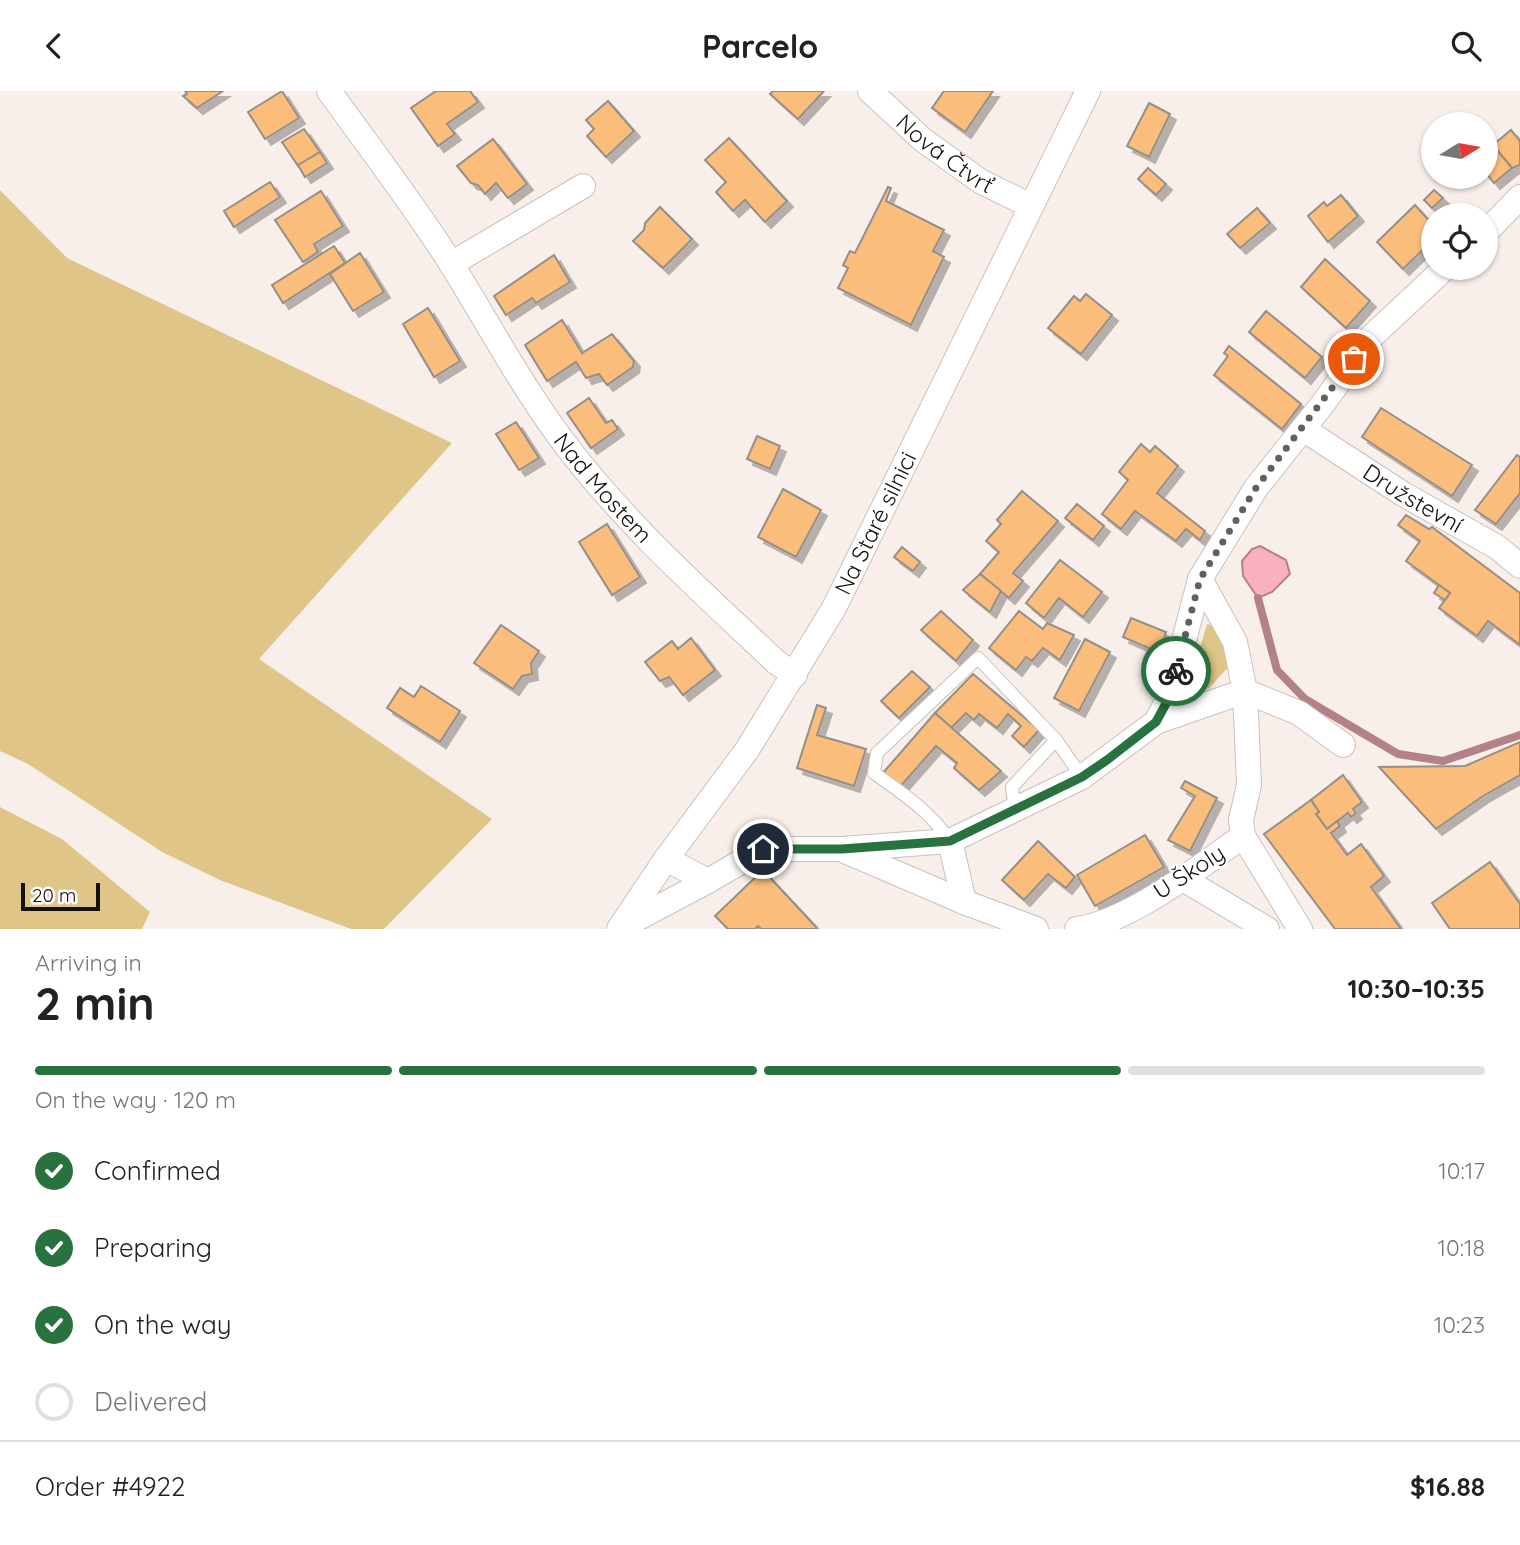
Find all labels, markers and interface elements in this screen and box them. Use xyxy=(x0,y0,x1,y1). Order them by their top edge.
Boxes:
text: Parcelo xyxy=(702,26,818,66)
icon: back xyxy=(35,27,73,65)
icon: search xyxy=(1447,27,1485,65)
street label: Nová Čtvrť xyxy=(890,108,999,200)
north arrow xyxy=(1421,112,1498,189)
map controls xyxy=(1421,112,1498,280)
button: locate xyxy=(1421,203,1498,280)
pin xyxy=(1324,329,1384,389)
icon: bag xyxy=(1335,340,1373,378)
street label: Nad Mostem xyxy=(548,427,659,549)
street label: Na Staré silnici xyxy=(828,447,922,599)
street label: Družstevní xyxy=(1358,457,1468,539)
courier xyxy=(1141,636,1211,706)
icon: bike xyxy=(1157,652,1195,690)
pin xyxy=(733,819,793,879)
icon: home xyxy=(744,830,782,868)
street label: U Školy xyxy=(1148,838,1230,905)
scale bar xyxy=(21,880,100,912)
text: 20 m xyxy=(32,883,76,907)
text: Arriving in xyxy=(35,948,142,977)
text: 10:30–10:35 xyxy=(1347,972,1485,1005)
text: 2 min xyxy=(35,974,155,1032)
text: On the way · 120 m xyxy=(35,1085,236,1114)
icon: check xyxy=(35,1152,73,1190)
text: Confirmed xyxy=(94,1154,221,1187)
text: 10:17 xyxy=(1438,1156,1485,1185)
icon: check xyxy=(35,1229,73,1267)
text: Preparing xyxy=(94,1231,212,1264)
text: 10:18 xyxy=(1438,1233,1485,1262)
icon: check xyxy=(35,1306,73,1344)
text: On the way xyxy=(94,1308,232,1341)
text: 10:23 xyxy=(1434,1310,1485,1339)
text: Delivered xyxy=(94,1385,207,1418)
text: Order #4922 xyxy=(35,1470,185,1503)
text: $16.88 xyxy=(1410,1470,1485,1503)

